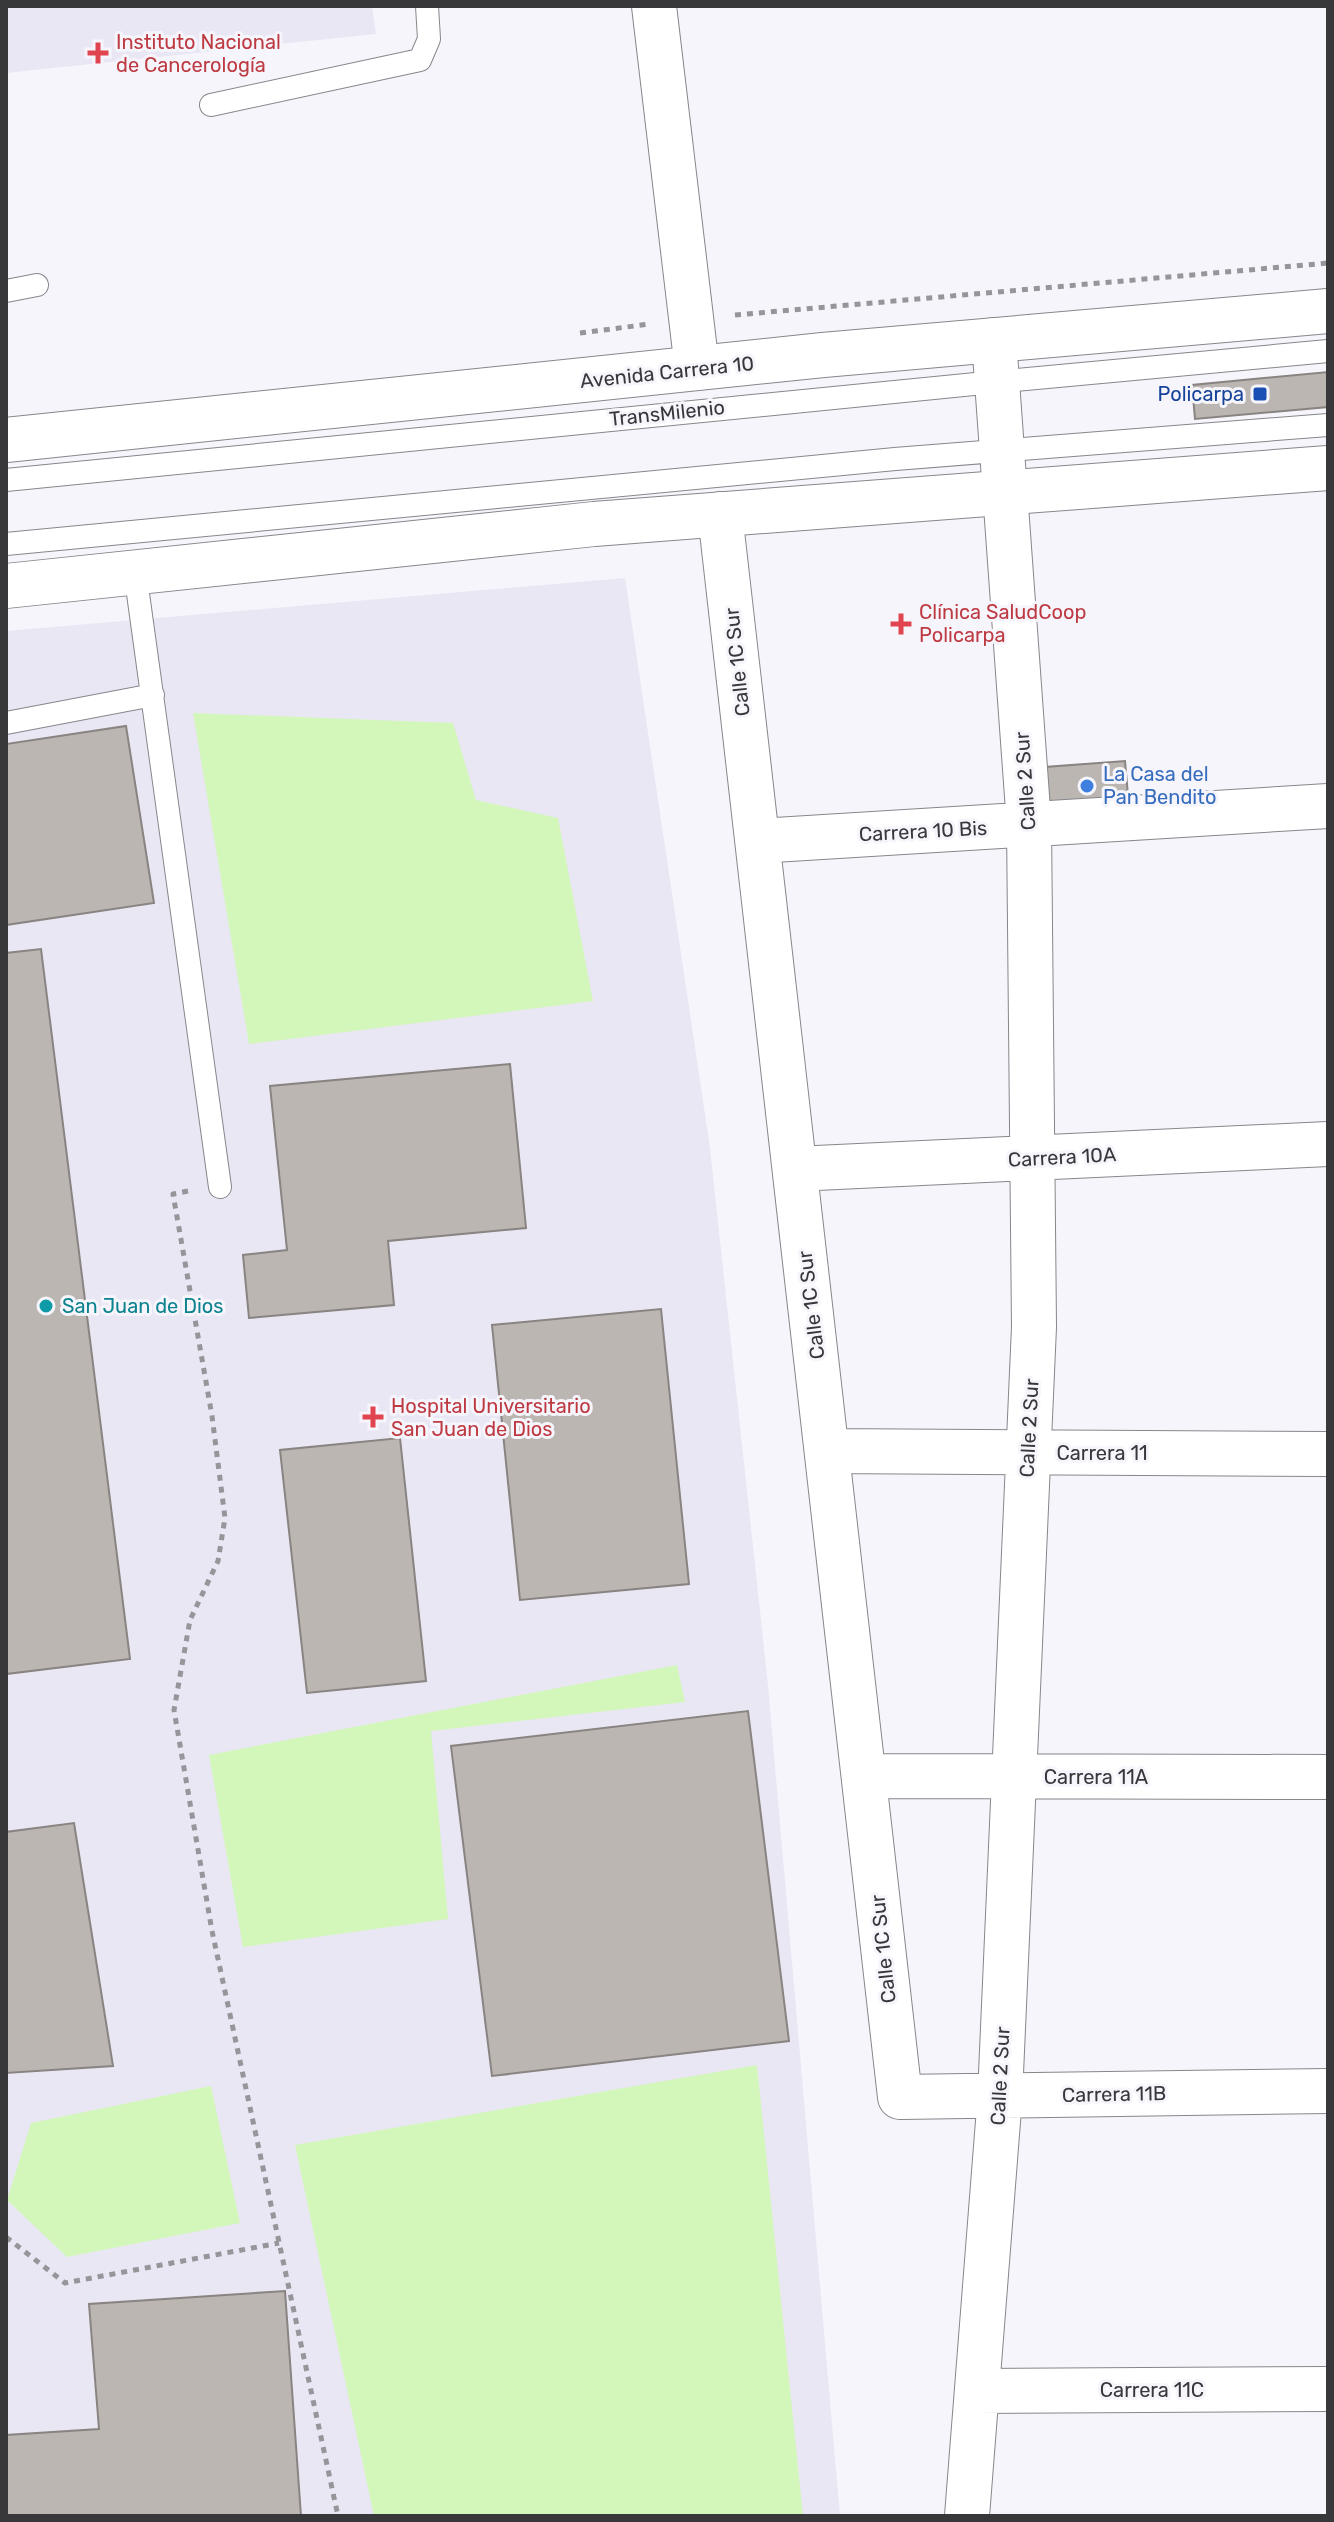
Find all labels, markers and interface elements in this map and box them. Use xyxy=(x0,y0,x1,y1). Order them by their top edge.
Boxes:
place label: Instituto Nacional de Cancerología xyxy=(116,30,281,77)
marker: Instituto Nacional de Cancerología xyxy=(87,42,109,64)
street label: Avenida Carrera 10 xyxy=(579,351,755,393)
place label: Policarpa xyxy=(1157,382,1244,406)
marker: Policarpa xyxy=(1251,385,1269,403)
street label: TransMilenio xyxy=(608,395,726,431)
place label: Clínica SaludCoop Policarpa xyxy=(919,600,1086,647)
street label: Calle 1C Sur xyxy=(719,606,755,717)
marker: Clínica SaludCoop Policarpa xyxy=(890,613,912,635)
street label: Calle 2 Sur xyxy=(1010,730,1040,831)
place label: La Casa del Pan Bendito xyxy=(1103,762,1216,809)
marker: La Casa del Pan Bendito xyxy=(1078,777,1096,795)
street label: Carrera 10 Bis xyxy=(858,816,988,846)
street label: Carrera 10A xyxy=(1007,1142,1117,1172)
street label: Calle 1C Sur xyxy=(792,1249,830,1361)
place label: San Juan de Dios xyxy=(62,1294,224,1318)
marker: San Juan de Dios xyxy=(37,1297,55,1315)
street label: Calle 2 Sur xyxy=(1014,1378,1044,1478)
place label: Hospital Universitario San Juan de Dios xyxy=(391,1394,591,1441)
marker: Hospital Universitario San Juan de Dios xyxy=(362,1406,384,1428)
street label: Carrera 11 xyxy=(1056,1441,1148,1465)
street label: Carrera 11A xyxy=(1044,1765,1148,1789)
street label: Calle 1C Sur xyxy=(865,1893,901,2004)
street label: Calle 2 Sur xyxy=(985,2026,1015,2126)
street label: Carrera 11B xyxy=(1062,2081,1166,2107)
street label: Carrera 11C xyxy=(1100,2378,1204,2402)

